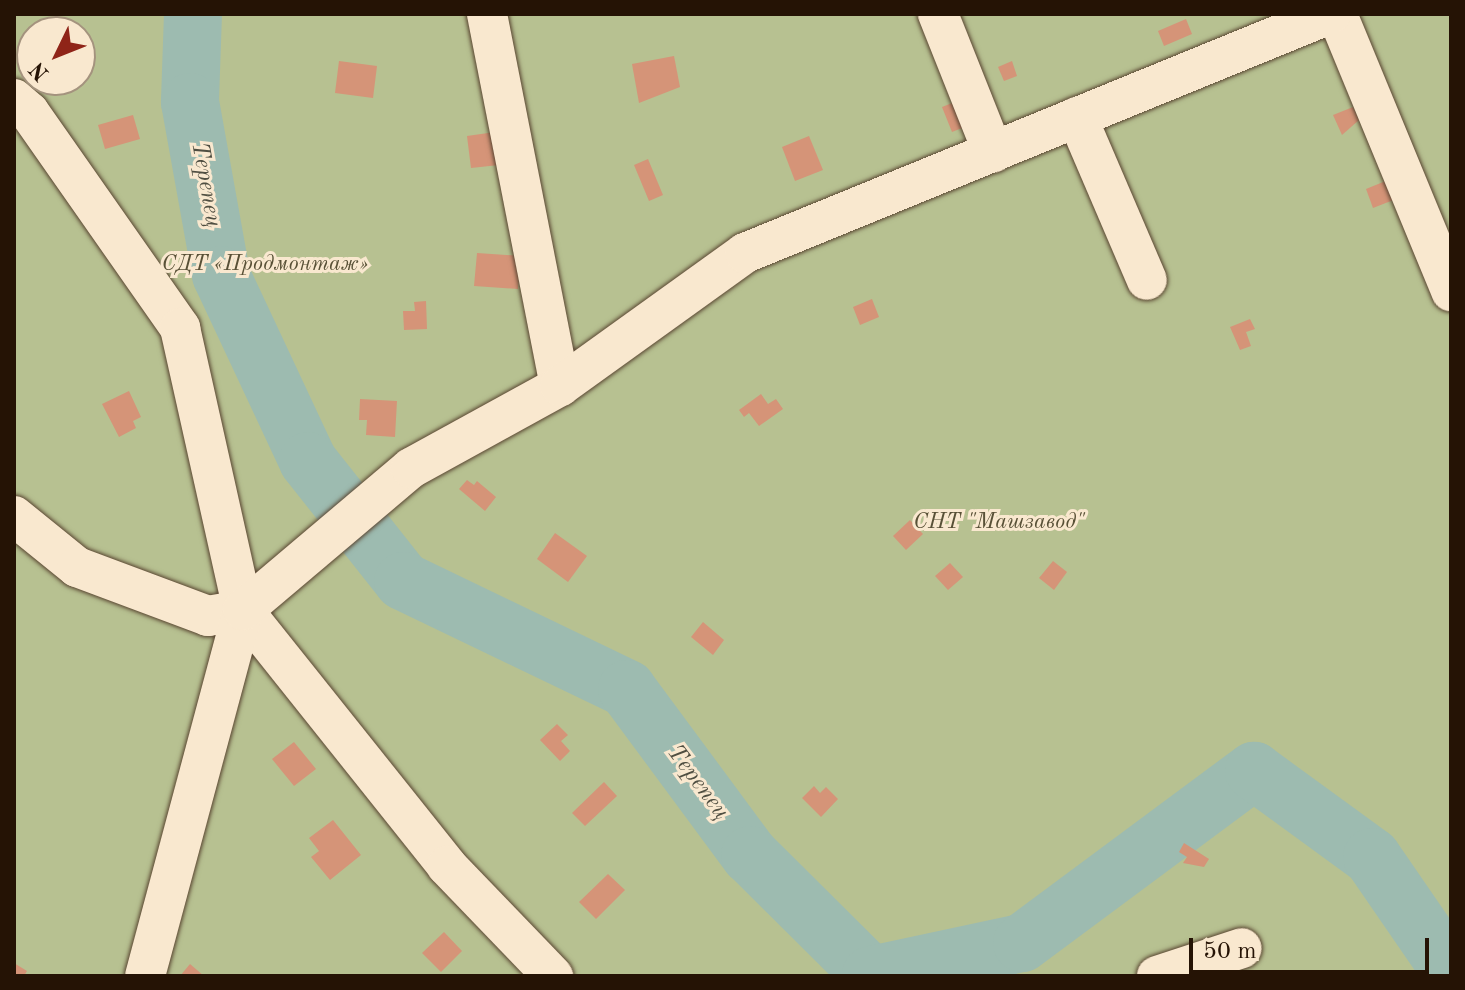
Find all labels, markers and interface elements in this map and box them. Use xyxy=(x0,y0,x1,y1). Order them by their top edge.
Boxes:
north arrow xyxy=(16,16,96,96)
text: N xyxy=(26,57,54,85)
water label: Терепец xyxy=(183,140,227,230)
park label: СДТ «Продмонтаж» xyxy=(162,252,368,278)
park label: СНТ "Машзавод" xyxy=(913,510,1085,536)
water label: Терепец xyxy=(659,740,735,826)
scale bar xyxy=(1193,922,1433,972)
text: 50 m xyxy=(1203,940,1257,964)

